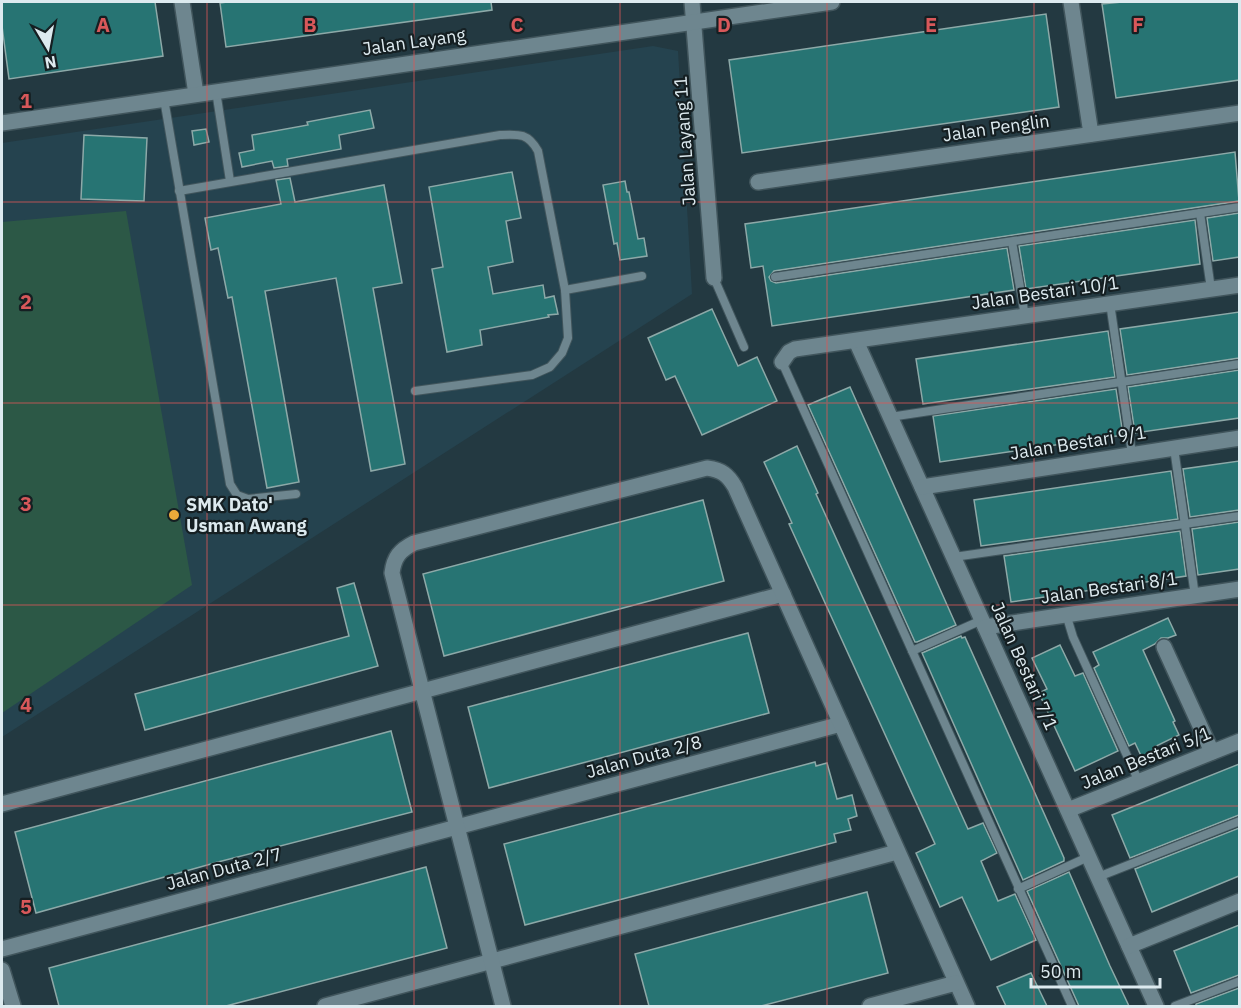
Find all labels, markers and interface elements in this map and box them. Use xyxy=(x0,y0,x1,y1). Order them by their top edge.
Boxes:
text: A xyxy=(96,11,110,38)
text: B xyxy=(303,11,317,38)
text: C xyxy=(510,11,524,38)
text: D xyxy=(717,11,731,38)
text: E xyxy=(925,11,937,38)
text: F xyxy=(1132,11,1144,38)
north arrow xyxy=(18,18,78,78)
street label: Jalan Layang xyxy=(361,23,468,60)
text: N xyxy=(43,52,58,74)
street label: Jalan Layang 11 xyxy=(668,75,701,207)
text: 1 xyxy=(20,87,32,114)
street label: Jalan Penglin xyxy=(941,109,1051,146)
street label: Jalan Bestari 10/1 xyxy=(970,271,1120,314)
text: 2 xyxy=(20,288,32,315)
street label: Jalan Bestari 9/1 xyxy=(1008,420,1148,465)
text: 3 xyxy=(20,490,32,517)
place label: SMK Dato' Usman Awang xyxy=(186,493,307,537)
marker: SMK Dato' Usman Awang xyxy=(167,508,181,522)
street label: Jalan Bestari 8/1 xyxy=(1039,567,1179,608)
street label: Jalan Bestari 7/1 xyxy=(986,598,1063,733)
text: 4 xyxy=(20,691,32,718)
street label: Jalan Bestari 5/1 xyxy=(1078,721,1214,794)
street label: Jalan Duta 2/8 xyxy=(584,730,704,783)
street label: Jalan Duta 2/7 xyxy=(164,842,284,895)
text: 5 xyxy=(20,893,32,920)
scale bar xyxy=(1031,951,1160,989)
text: 50 m xyxy=(1040,960,1082,983)

